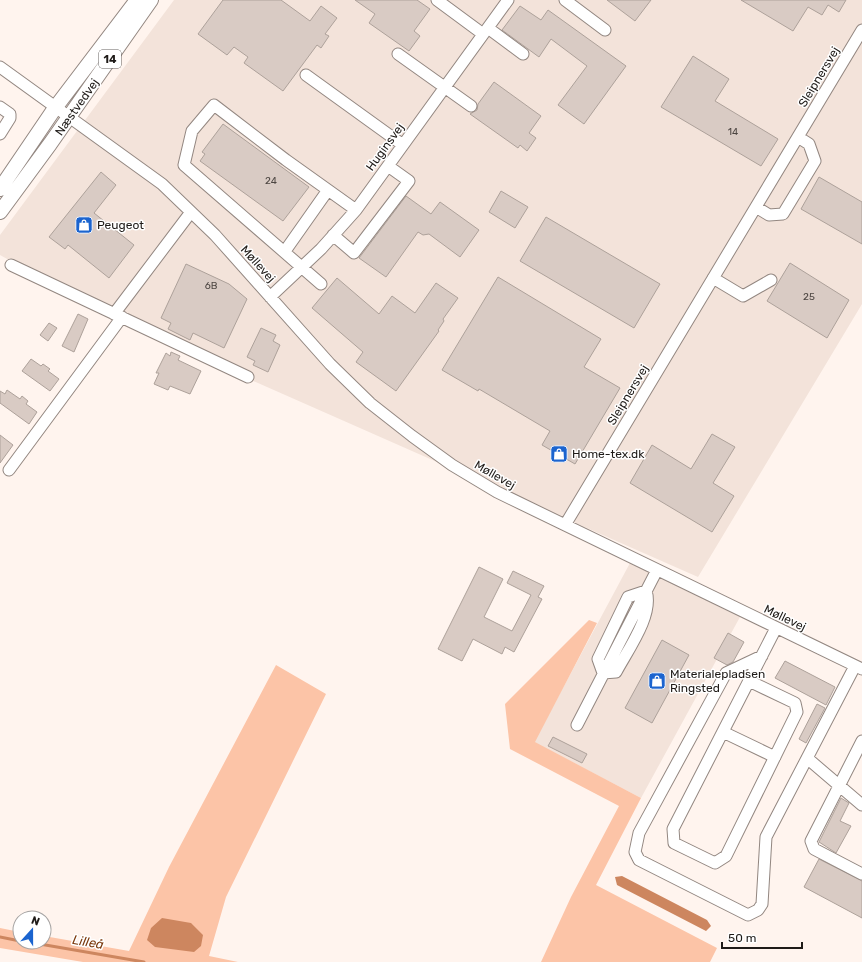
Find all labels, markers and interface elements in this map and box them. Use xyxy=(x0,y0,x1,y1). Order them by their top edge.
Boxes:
street label: Sleipnersvej xyxy=(796,44,842,110)
road number: 14 xyxy=(99,50,121,68)
street label: Næstvedvej xyxy=(52,76,102,138)
street label: Huginsvej xyxy=(363,121,407,173)
house number: 14 xyxy=(728,126,738,138)
house number: 24 xyxy=(265,175,277,187)
shop icon: Peugeot xyxy=(74,215,94,235)
place label: Peugeot xyxy=(97,218,144,232)
street label: Møllevej xyxy=(238,243,278,285)
house number: 6B xyxy=(205,280,218,292)
house number: 25 xyxy=(803,291,815,303)
street label: Sleipnersvej xyxy=(605,362,651,428)
shop icon: Home-tex.dk xyxy=(549,444,569,464)
place label: Home-tex.dk xyxy=(572,447,645,461)
street label: Møllevej xyxy=(472,458,518,492)
street label: Møllevej xyxy=(762,602,808,634)
place label: Materialepladsen Ringsted xyxy=(670,667,765,695)
shop icon: Materialepladsen Ringsted xyxy=(647,671,667,691)
north arrow xyxy=(12,910,52,950)
text: N xyxy=(29,914,42,929)
scale bar xyxy=(722,924,802,950)
text: 50 m xyxy=(728,931,756,945)
water label: Lilleå xyxy=(71,932,105,952)

